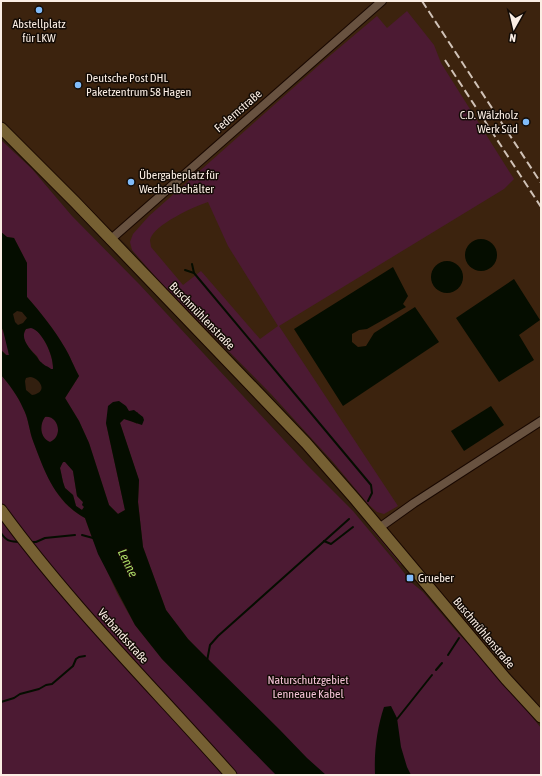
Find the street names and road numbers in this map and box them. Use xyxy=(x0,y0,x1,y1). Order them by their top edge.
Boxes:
street label: Federnstraße xyxy=(211,87,265,135)
street label: Buschmühlenstraße xyxy=(166,279,238,353)
street label: Buschmühlenstraße xyxy=(450,595,518,671)
street label: Verbandsstraße xyxy=(95,606,151,666)

